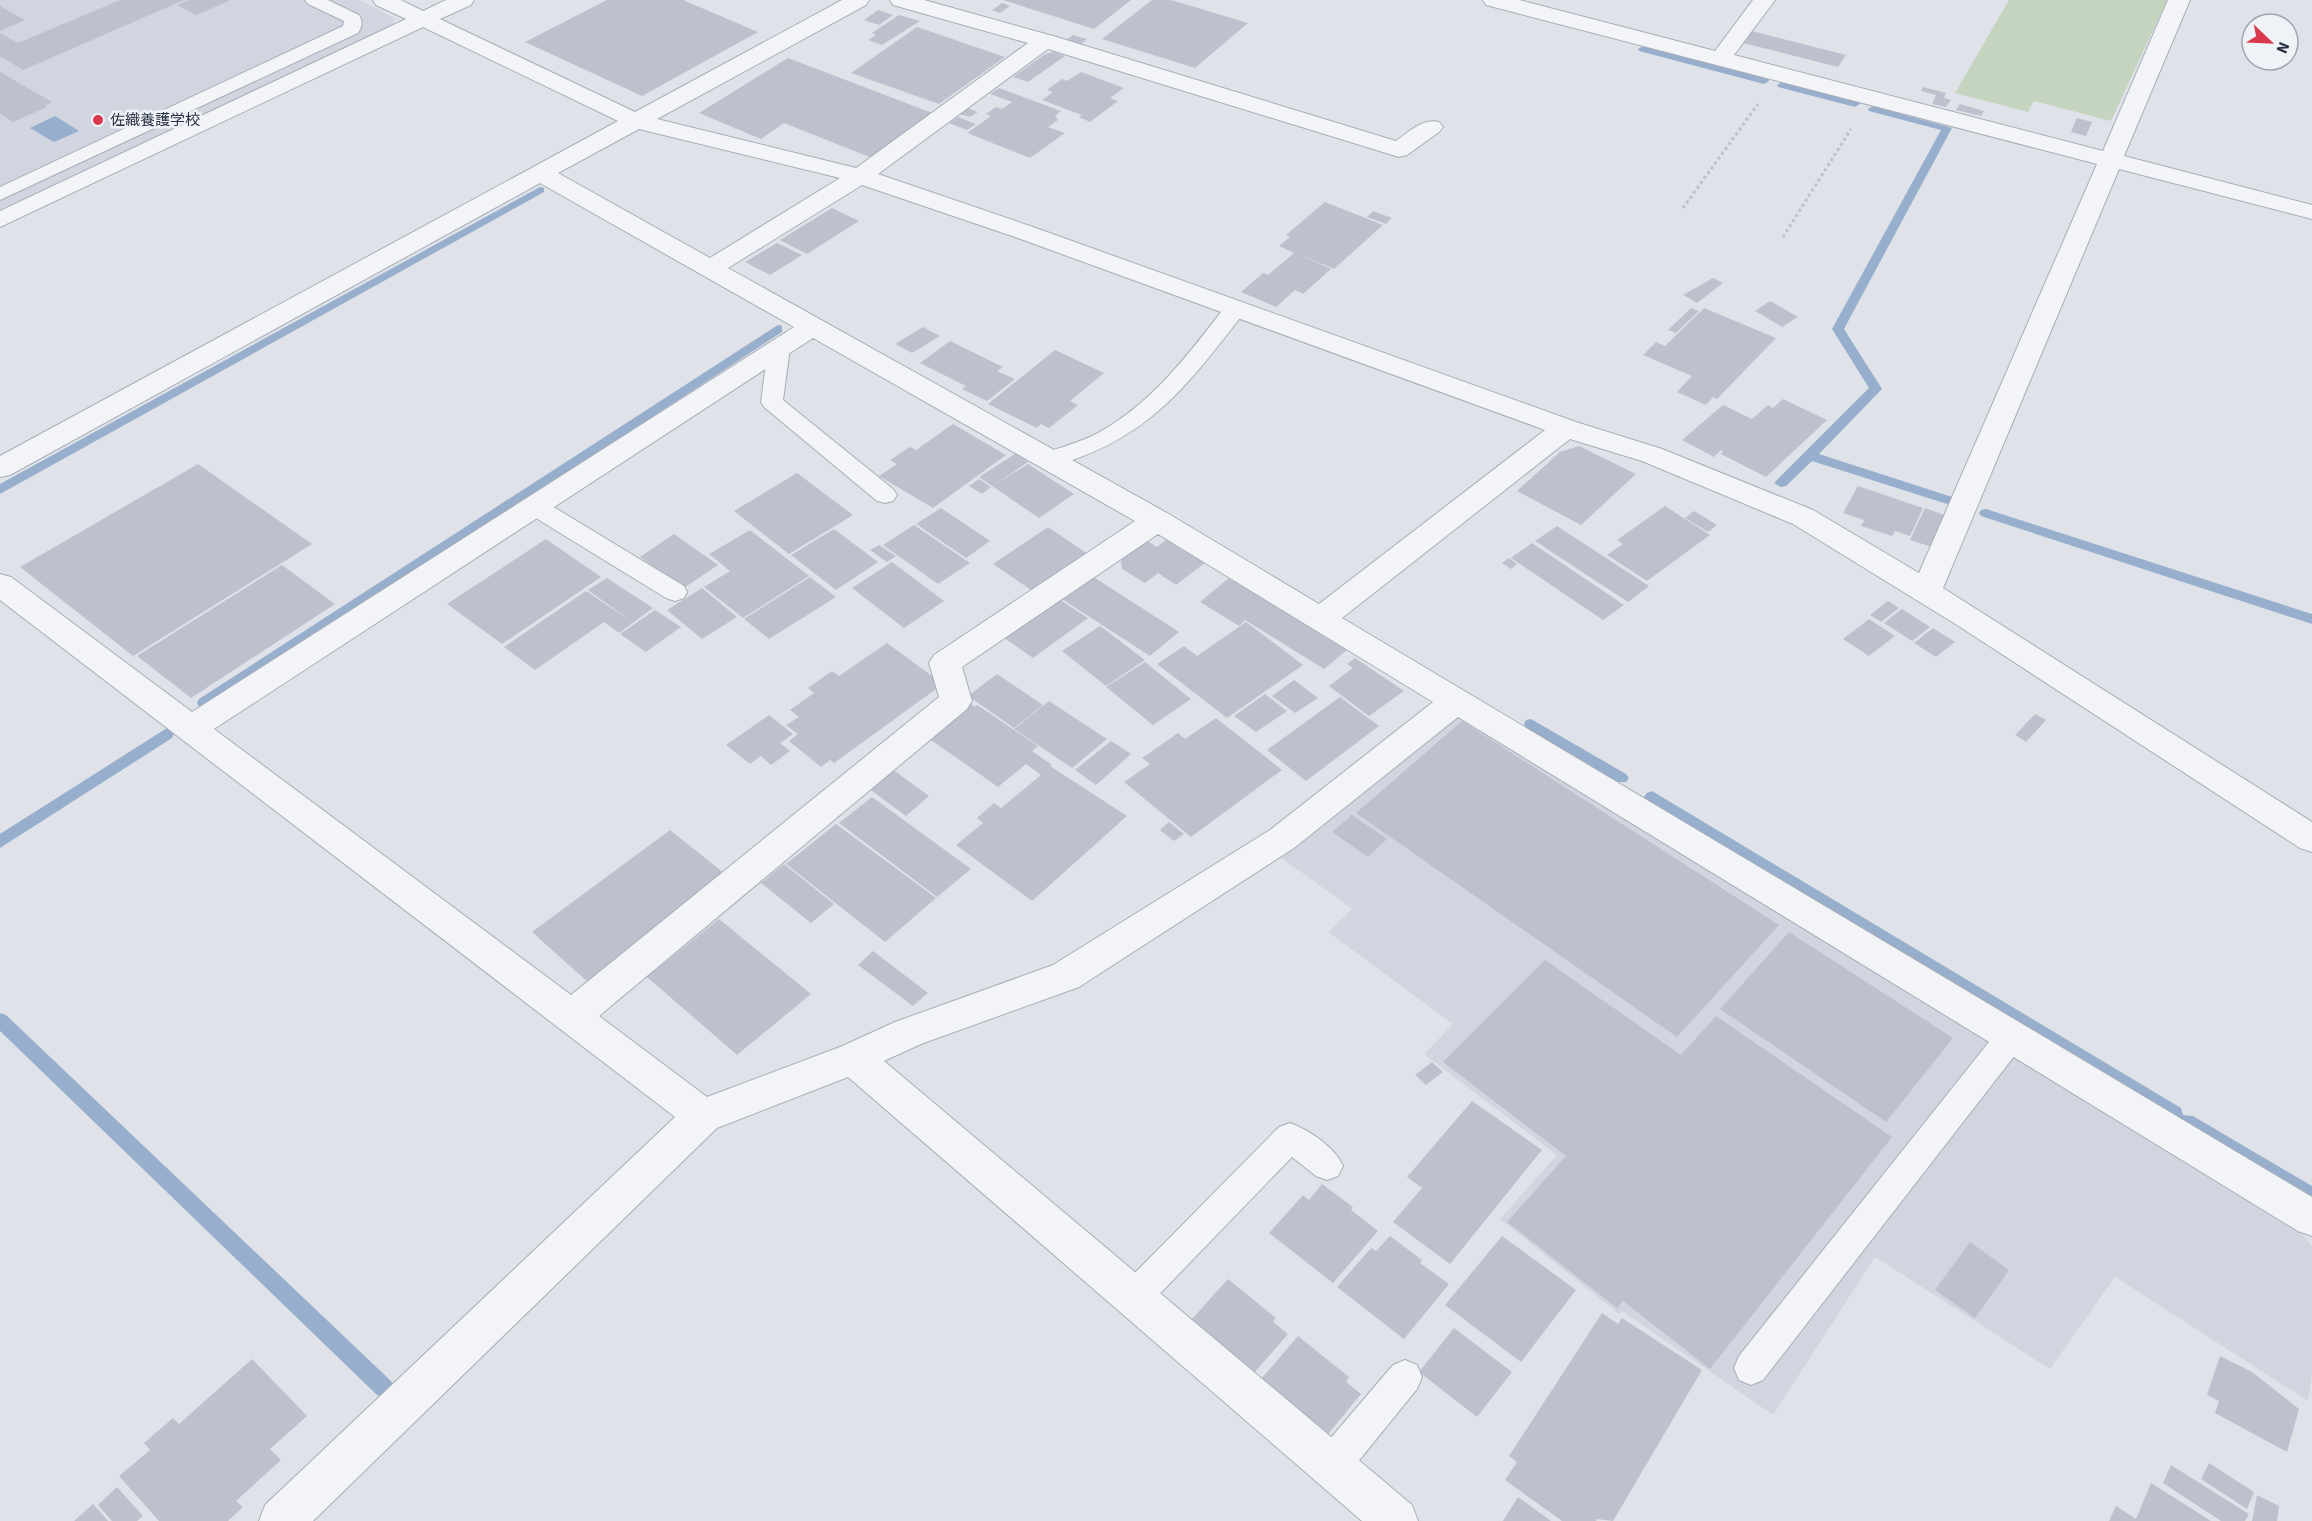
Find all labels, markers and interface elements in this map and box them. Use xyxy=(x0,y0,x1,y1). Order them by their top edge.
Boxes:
north arrow xyxy=(2240,12,2300,72)
text: N xyxy=(2271,38,2295,57)
place label: 佐織養護学校 xyxy=(110,110,200,131)
marker: 佐織養護学校 xyxy=(91,113,105,127)

